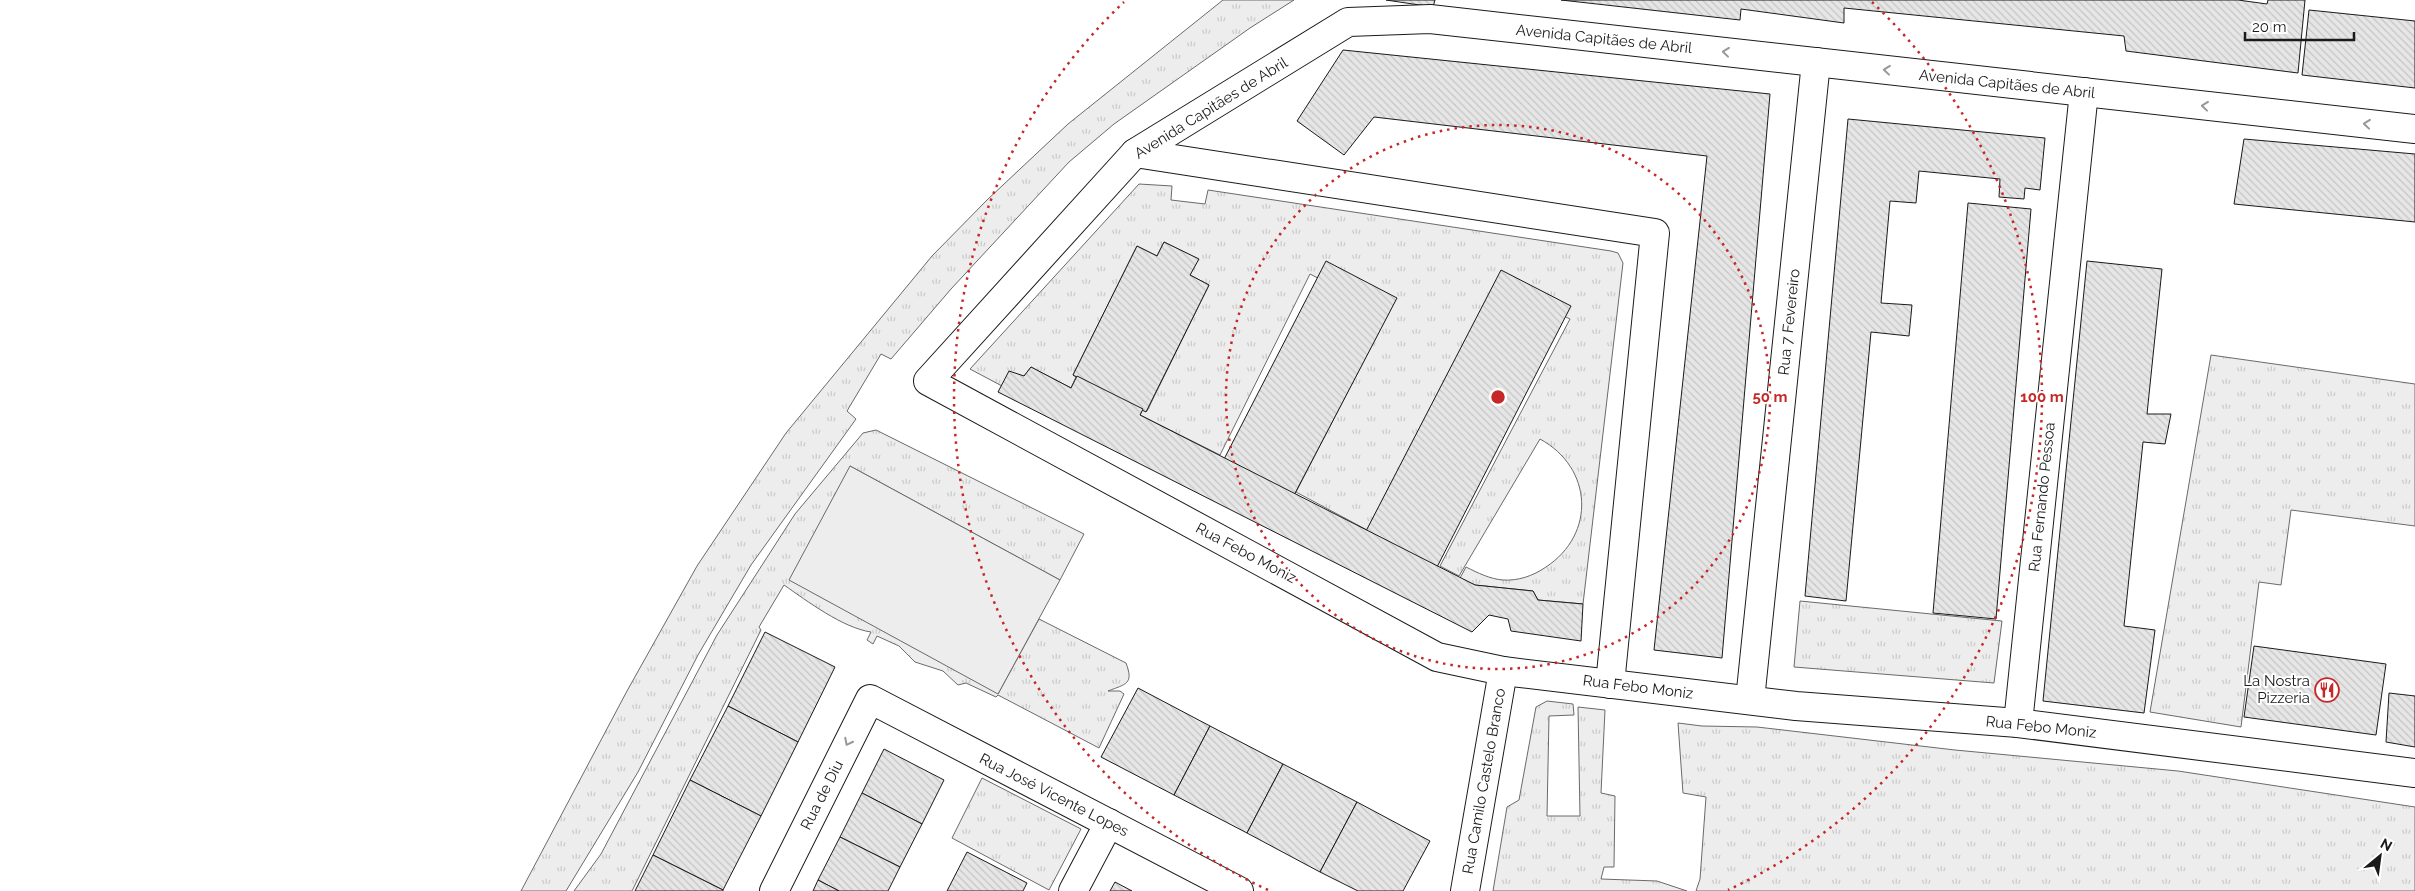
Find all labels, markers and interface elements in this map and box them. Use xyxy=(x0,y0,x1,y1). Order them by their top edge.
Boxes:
scale bar xyxy=(2245,10,2354,42)
text: 20 m xyxy=(2252,18,2287,36)
street label: Avenida Capitães de Abril xyxy=(1515,21,1694,57)
one-way arrow xyxy=(1721,47,1729,58)
street label: Avenida Capitães de Abril xyxy=(1131,53,1292,163)
one-way arrow xyxy=(1883,65,1891,76)
street label: Avenida Capitães de Abril xyxy=(1918,66,2097,102)
one-way arrow xyxy=(2201,101,2209,112)
one-way arrow xyxy=(2362,119,2370,130)
street label: Rua 7 Fevereiro xyxy=(1774,268,1804,376)
centre of rings xyxy=(1489,388,1507,406)
text: 50 m xyxy=(1752,388,1788,406)
text: 100 m xyxy=(2020,388,2064,406)
street label: Rua Fernando Pessoa xyxy=(2025,421,2059,573)
street label: Rua Febo Moniz xyxy=(1193,519,1299,587)
street label: Rua Febo Moniz xyxy=(1582,671,1694,703)
place label: La Nostra Pizzeria xyxy=(2243,672,2310,707)
restaurant icon: La Nostra Pizzeria xyxy=(2314,677,2340,703)
street label: Rua Camilo Castelo Branco xyxy=(1459,687,1509,875)
street label: Rua Febo Moniz xyxy=(1985,712,2097,742)
one-way arrow xyxy=(844,737,854,746)
street label: Rua José Vicente Lopes xyxy=(976,750,1132,840)
street label: Rua de Diu xyxy=(797,757,847,833)
north arrow xyxy=(2355,831,2405,881)
text: N xyxy=(2378,835,2395,854)

